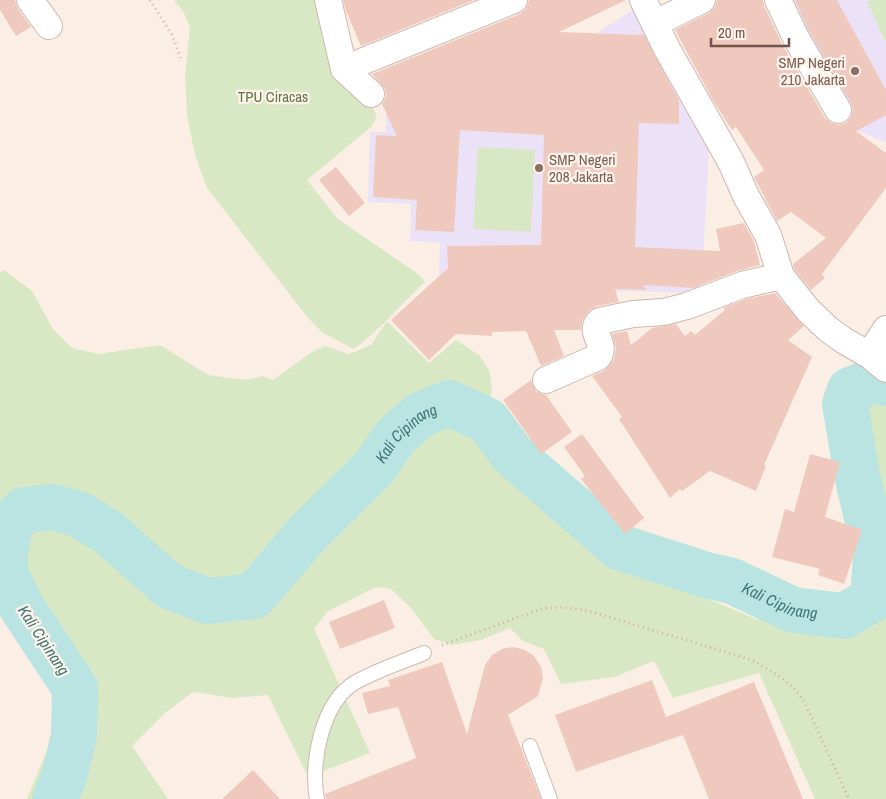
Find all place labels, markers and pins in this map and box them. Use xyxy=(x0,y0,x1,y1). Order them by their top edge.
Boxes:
place label: SMP Negeri 210 Jakarta xyxy=(778,52,845,90)
marker: SMP Negeri 210 Jakarta xyxy=(849,65,861,77)
place label: SMP Negeri 208 Jakarta xyxy=(549,149,616,187)
marker: SMP Negeri 208 Jakarta xyxy=(533,162,545,174)

